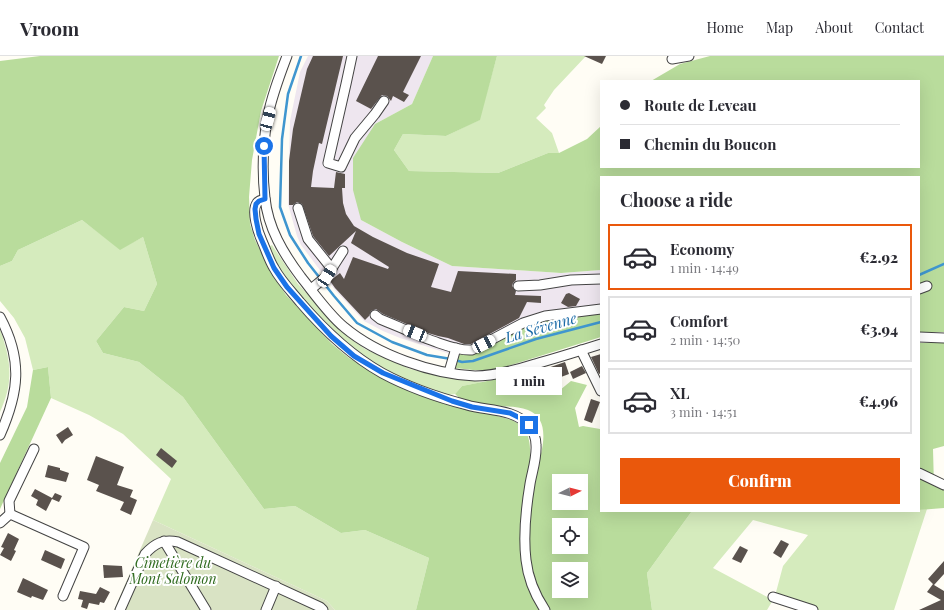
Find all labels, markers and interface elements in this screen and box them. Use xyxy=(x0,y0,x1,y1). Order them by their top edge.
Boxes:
text: Vroom xyxy=(20,15,79,41)
text: Home xyxy=(706,18,744,37)
text: Map xyxy=(766,18,793,37)
text: About xyxy=(815,18,853,37)
text: Contact xyxy=(875,18,924,37)
text: Route de Leveau xyxy=(644,95,757,115)
car xyxy=(259,106,277,132)
text: Chemin du Boucon xyxy=(644,134,777,154)
route start xyxy=(255,137,273,155)
text: Choose a ride xyxy=(620,188,733,212)
icon: car xyxy=(622,239,658,275)
text: Economy xyxy=(670,239,734,259)
text: €2.92 xyxy=(860,247,898,267)
text: 1 min · 14:49 xyxy=(670,259,739,276)
car xyxy=(315,263,339,289)
water label: La Sévenne xyxy=(502,307,579,347)
icon: car xyxy=(622,311,658,347)
text: Comfort xyxy=(670,311,728,331)
text: €3.94 xyxy=(860,319,898,339)
car xyxy=(402,323,428,343)
text: 2 min · 14:50 xyxy=(670,331,740,348)
car xyxy=(471,333,497,355)
callout: 1 min xyxy=(496,367,562,395)
text: 1 min xyxy=(513,372,545,389)
icon: car xyxy=(622,383,658,419)
text: XL xyxy=(670,383,690,403)
text: €4.96 xyxy=(859,391,898,411)
text: 3 min · 14:51 xyxy=(670,403,737,420)
route end xyxy=(520,416,538,434)
button: Confirm xyxy=(620,458,900,504)
north arrow xyxy=(552,474,588,510)
map controls xyxy=(552,474,588,598)
button: locate xyxy=(552,518,588,554)
park label: Cimetière du Mont Salomon xyxy=(128,553,217,588)
button: layers xyxy=(552,562,588,598)

